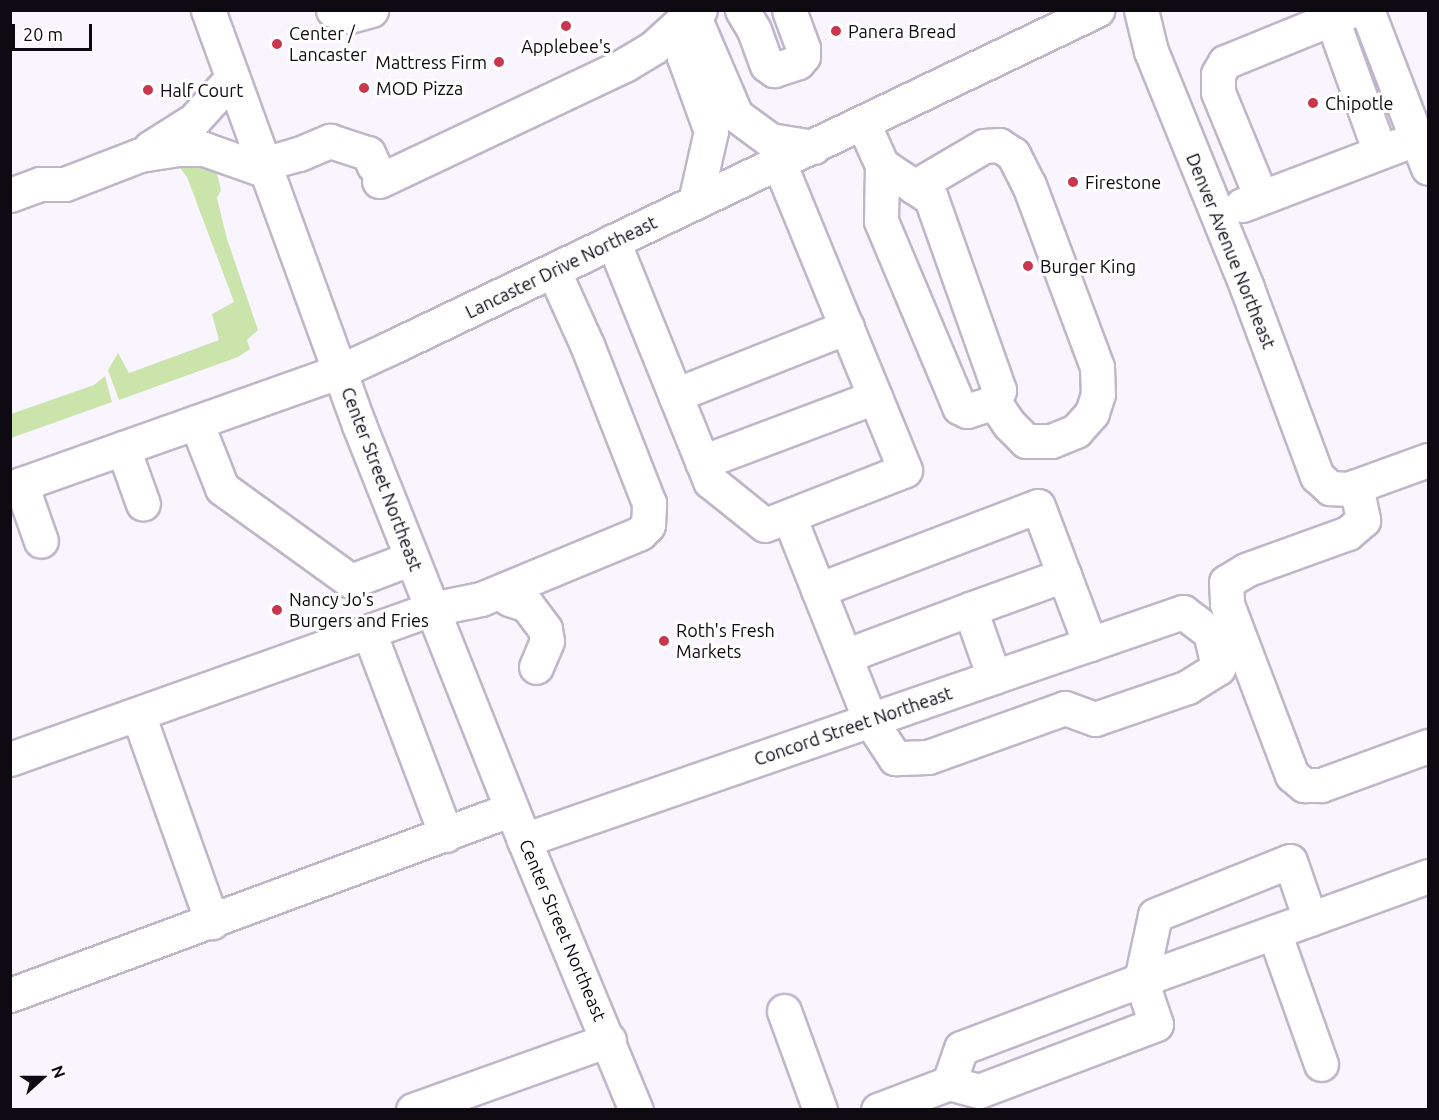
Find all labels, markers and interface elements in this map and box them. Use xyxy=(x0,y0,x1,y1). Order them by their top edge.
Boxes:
scale bar xyxy=(15,12,94,50)
marker: Applebee's xyxy=(559,19,573,33)
place label: Panera Bread xyxy=(848,20,956,42)
place label: Center / Lancaster xyxy=(289,23,367,66)
text: 20 m xyxy=(23,24,63,44)
marker: Panera Bread xyxy=(829,24,843,38)
place label: Applebee's xyxy=(521,35,611,57)
marker: Center / Lancaster xyxy=(270,37,284,51)
place label: Mattress Firm xyxy=(375,51,487,73)
marker: Mattress Firm xyxy=(492,55,506,69)
place label: MOD Pizza xyxy=(376,77,463,99)
place label: Half Court xyxy=(160,79,243,101)
marker: MOD Pizza xyxy=(357,81,371,95)
marker: Half Court xyxy=(141,83,155,97)
place label: Chipotle xyxy=(1325,92,1393,114)
marker: Chipotle xyxy=(1306,96,1320,110)
street label: Denver Avenue Northeast xyxy=(1182,150,1280,352)
place label: Firestone xyxy=(1085,171,1161,193)
marker: Firestone xyxy=(1066,175,1080,189)
street label: Lancaster Drive Northeast xyxy=(462,211,660,323)
place label: Burger King xyxy=(1040,255,1136,277)
marker: Burger King xyxy=(1021,259,1035,273)
street label: Center Street Northeast xyxy=(337,384,427,574)
place label: Nancy Jo's Burgers and Fries xyxy=(289,589,429,632)
marker: Nancy Jo's Burgers and Fries xyxy=(270,603,284,617)
place label: Roth's Fresh Markets xyxy=(676,620,775,662)
marker: Roth's Fresh Markets xyxy=(657,634,671,648)
street label: Concord Street Northeast xyxy=(751,682,955,770)
street label: Center Street Northeast xyxy=(515,836,611,1024)
north arrow xyxy=(12,1048,72,1108)
text: N xyxy=(48,1063,69,1080)

